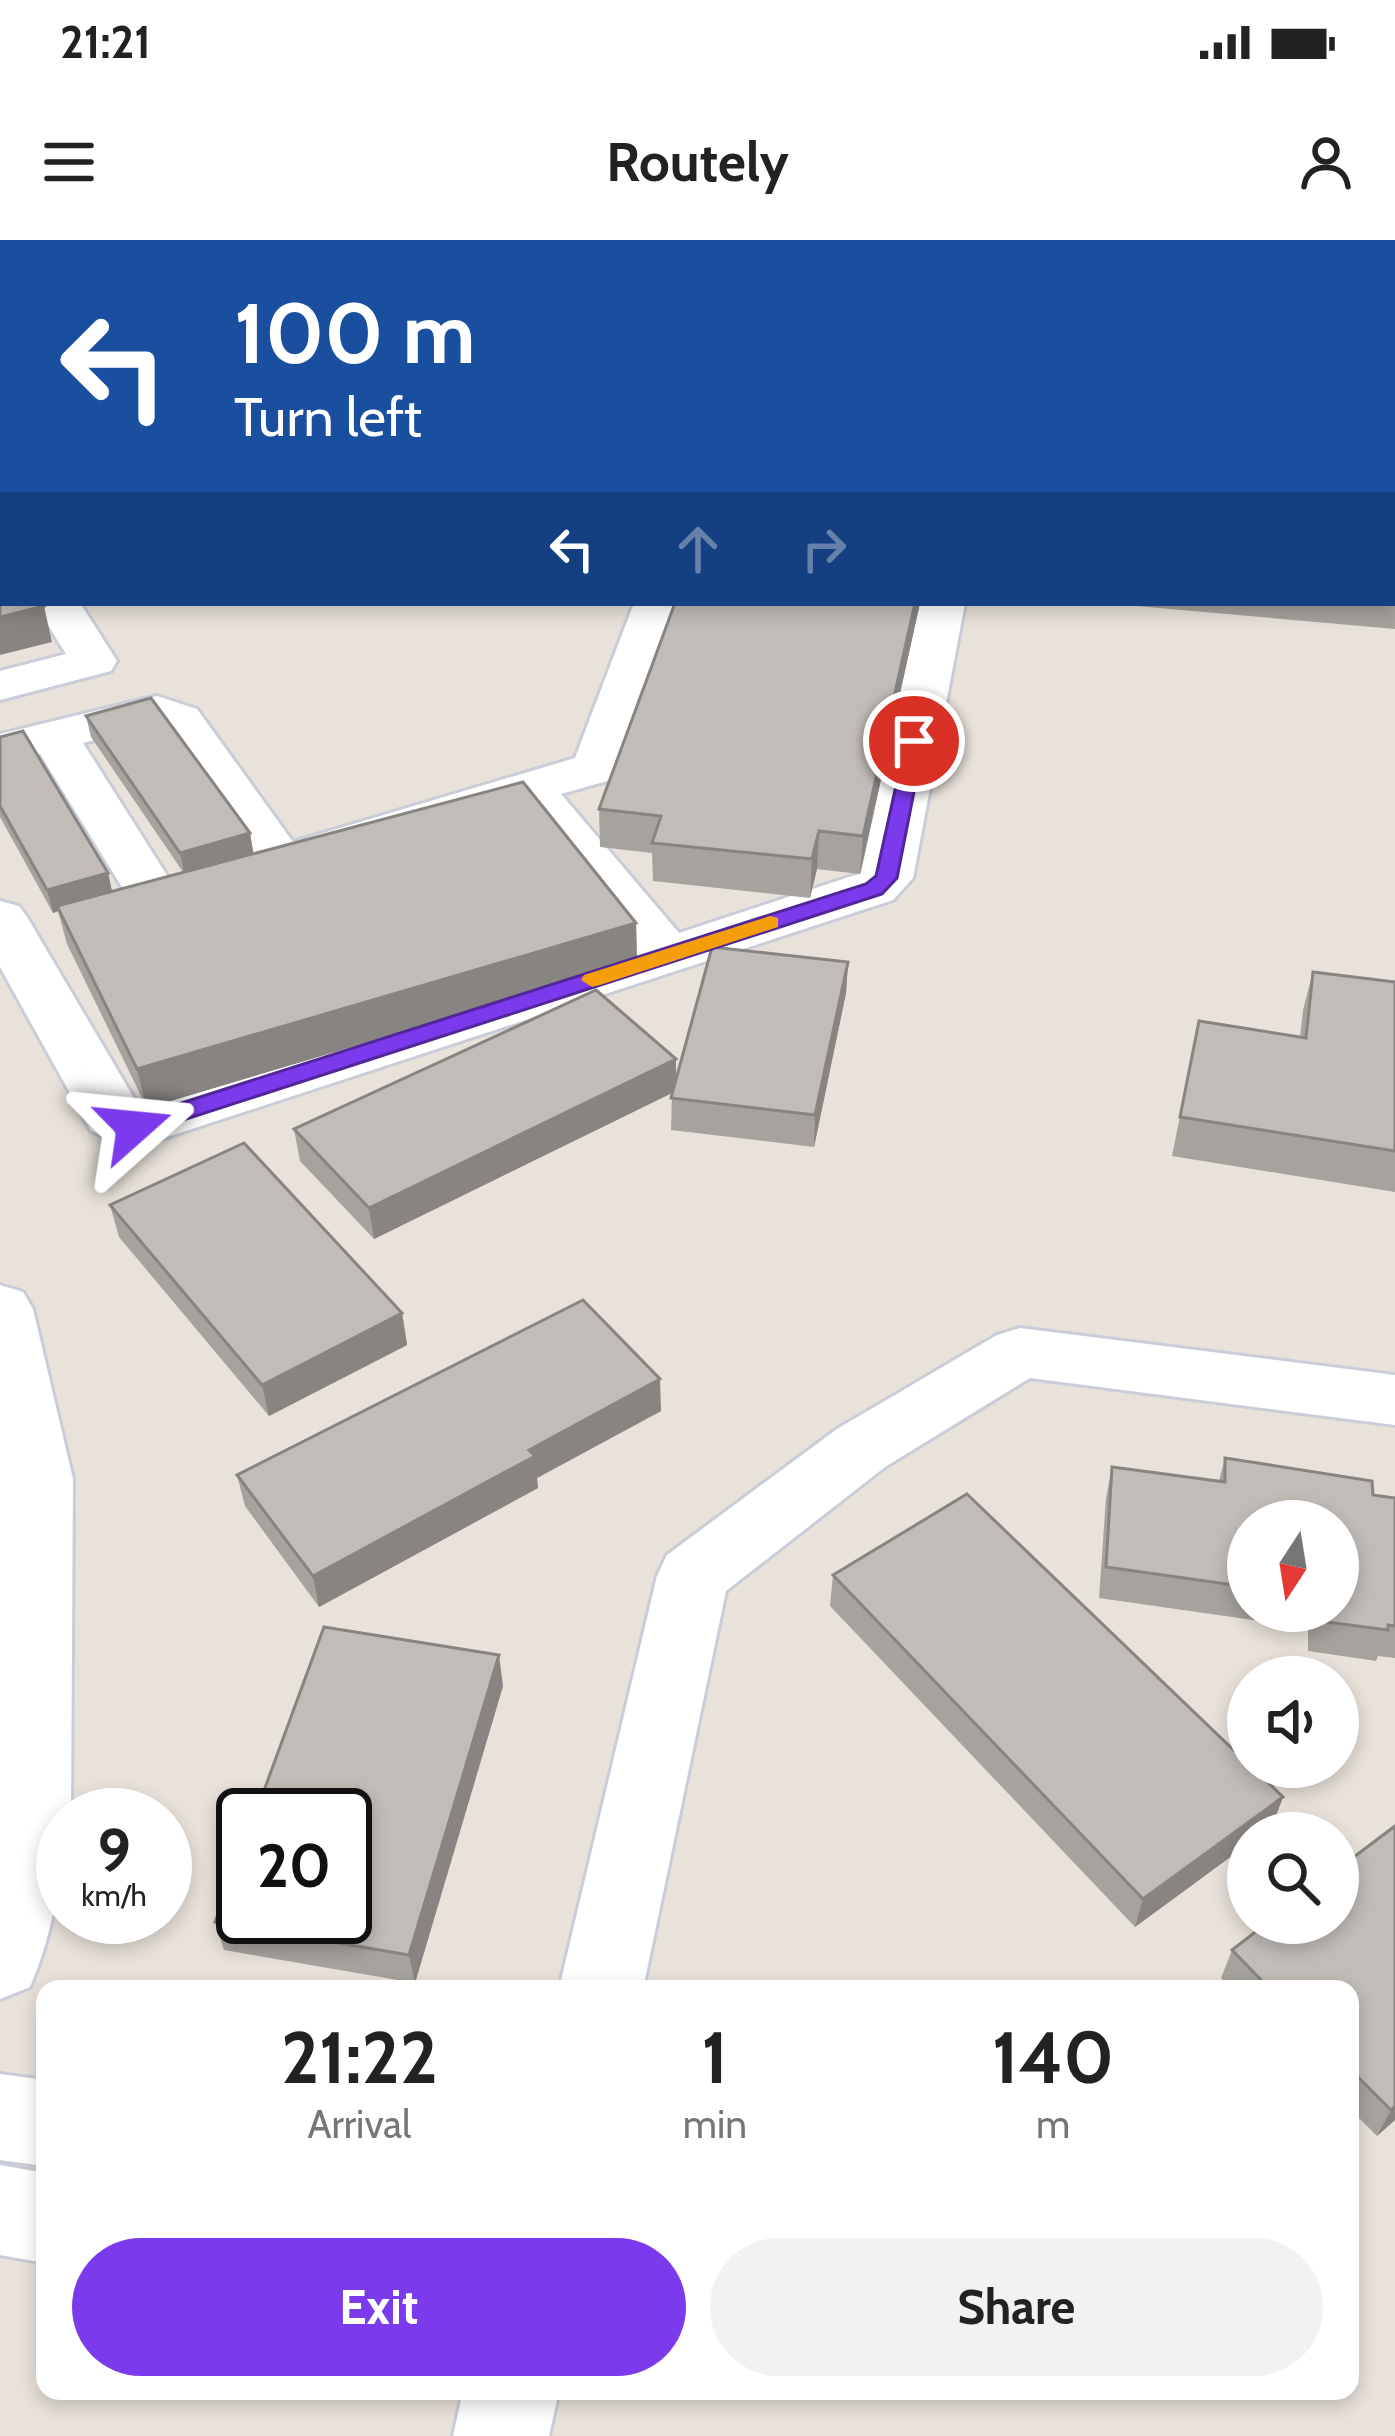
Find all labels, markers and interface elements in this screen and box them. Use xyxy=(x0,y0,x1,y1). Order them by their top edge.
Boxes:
text: 21:21 xyxy=(60,15,151,69)
icon: menu xyxy=(36,129,102,195)
text: Routely xyxy=(606,129,789,195)
icon: person xyxy=(1293,129,1359,195)
text: 100 m xyxy=(234,282,476,384)
icon: left xyxy=(36,288,192,444)
text: Turn left xyxy=(234,384,422,450)
icon: left xyxy=(539,516,605,582)
icon: ahead xyxy=(665,516,731,582)
icon: right xyxy=(791,516,857,582)
pin xyxy=(863,690,965,792)
icon: arrive xyxy=(881,708,947,774)
position arrow xyxy=(71,1064,197,1190)
north arrow xyxy=(1227,1500,1359,1632)
map controls xyxy=(1227,1500,1359,1944)
button: sound xyxy=(1227,1656,1359,1788)
speed limit sign: 20 xyxy=(216,1788,372,1944)
button: search xyxy=(1227,1812,1359,1944)
text: 9 xyxy=(97,1814,131,1887)
text: km/h xyxy=(81,1877,147,1914)
text: 21:22 xyxy=(281,2014,438,2101)
text: 1 xyxy=(702,2014,728,2101)
text: 140 xyxy=(992,2014,1114,2101)
text: Arrival xyxy=(307,2100,411,2148)
text: min xyxy=(683,2100,747,2148)
text: m xyxy=(1036,2100,1070,2148)
button: Exit xyxy=(72,2238,686,2376)
button: Share xyxy=(710,2238,1323,2376)

